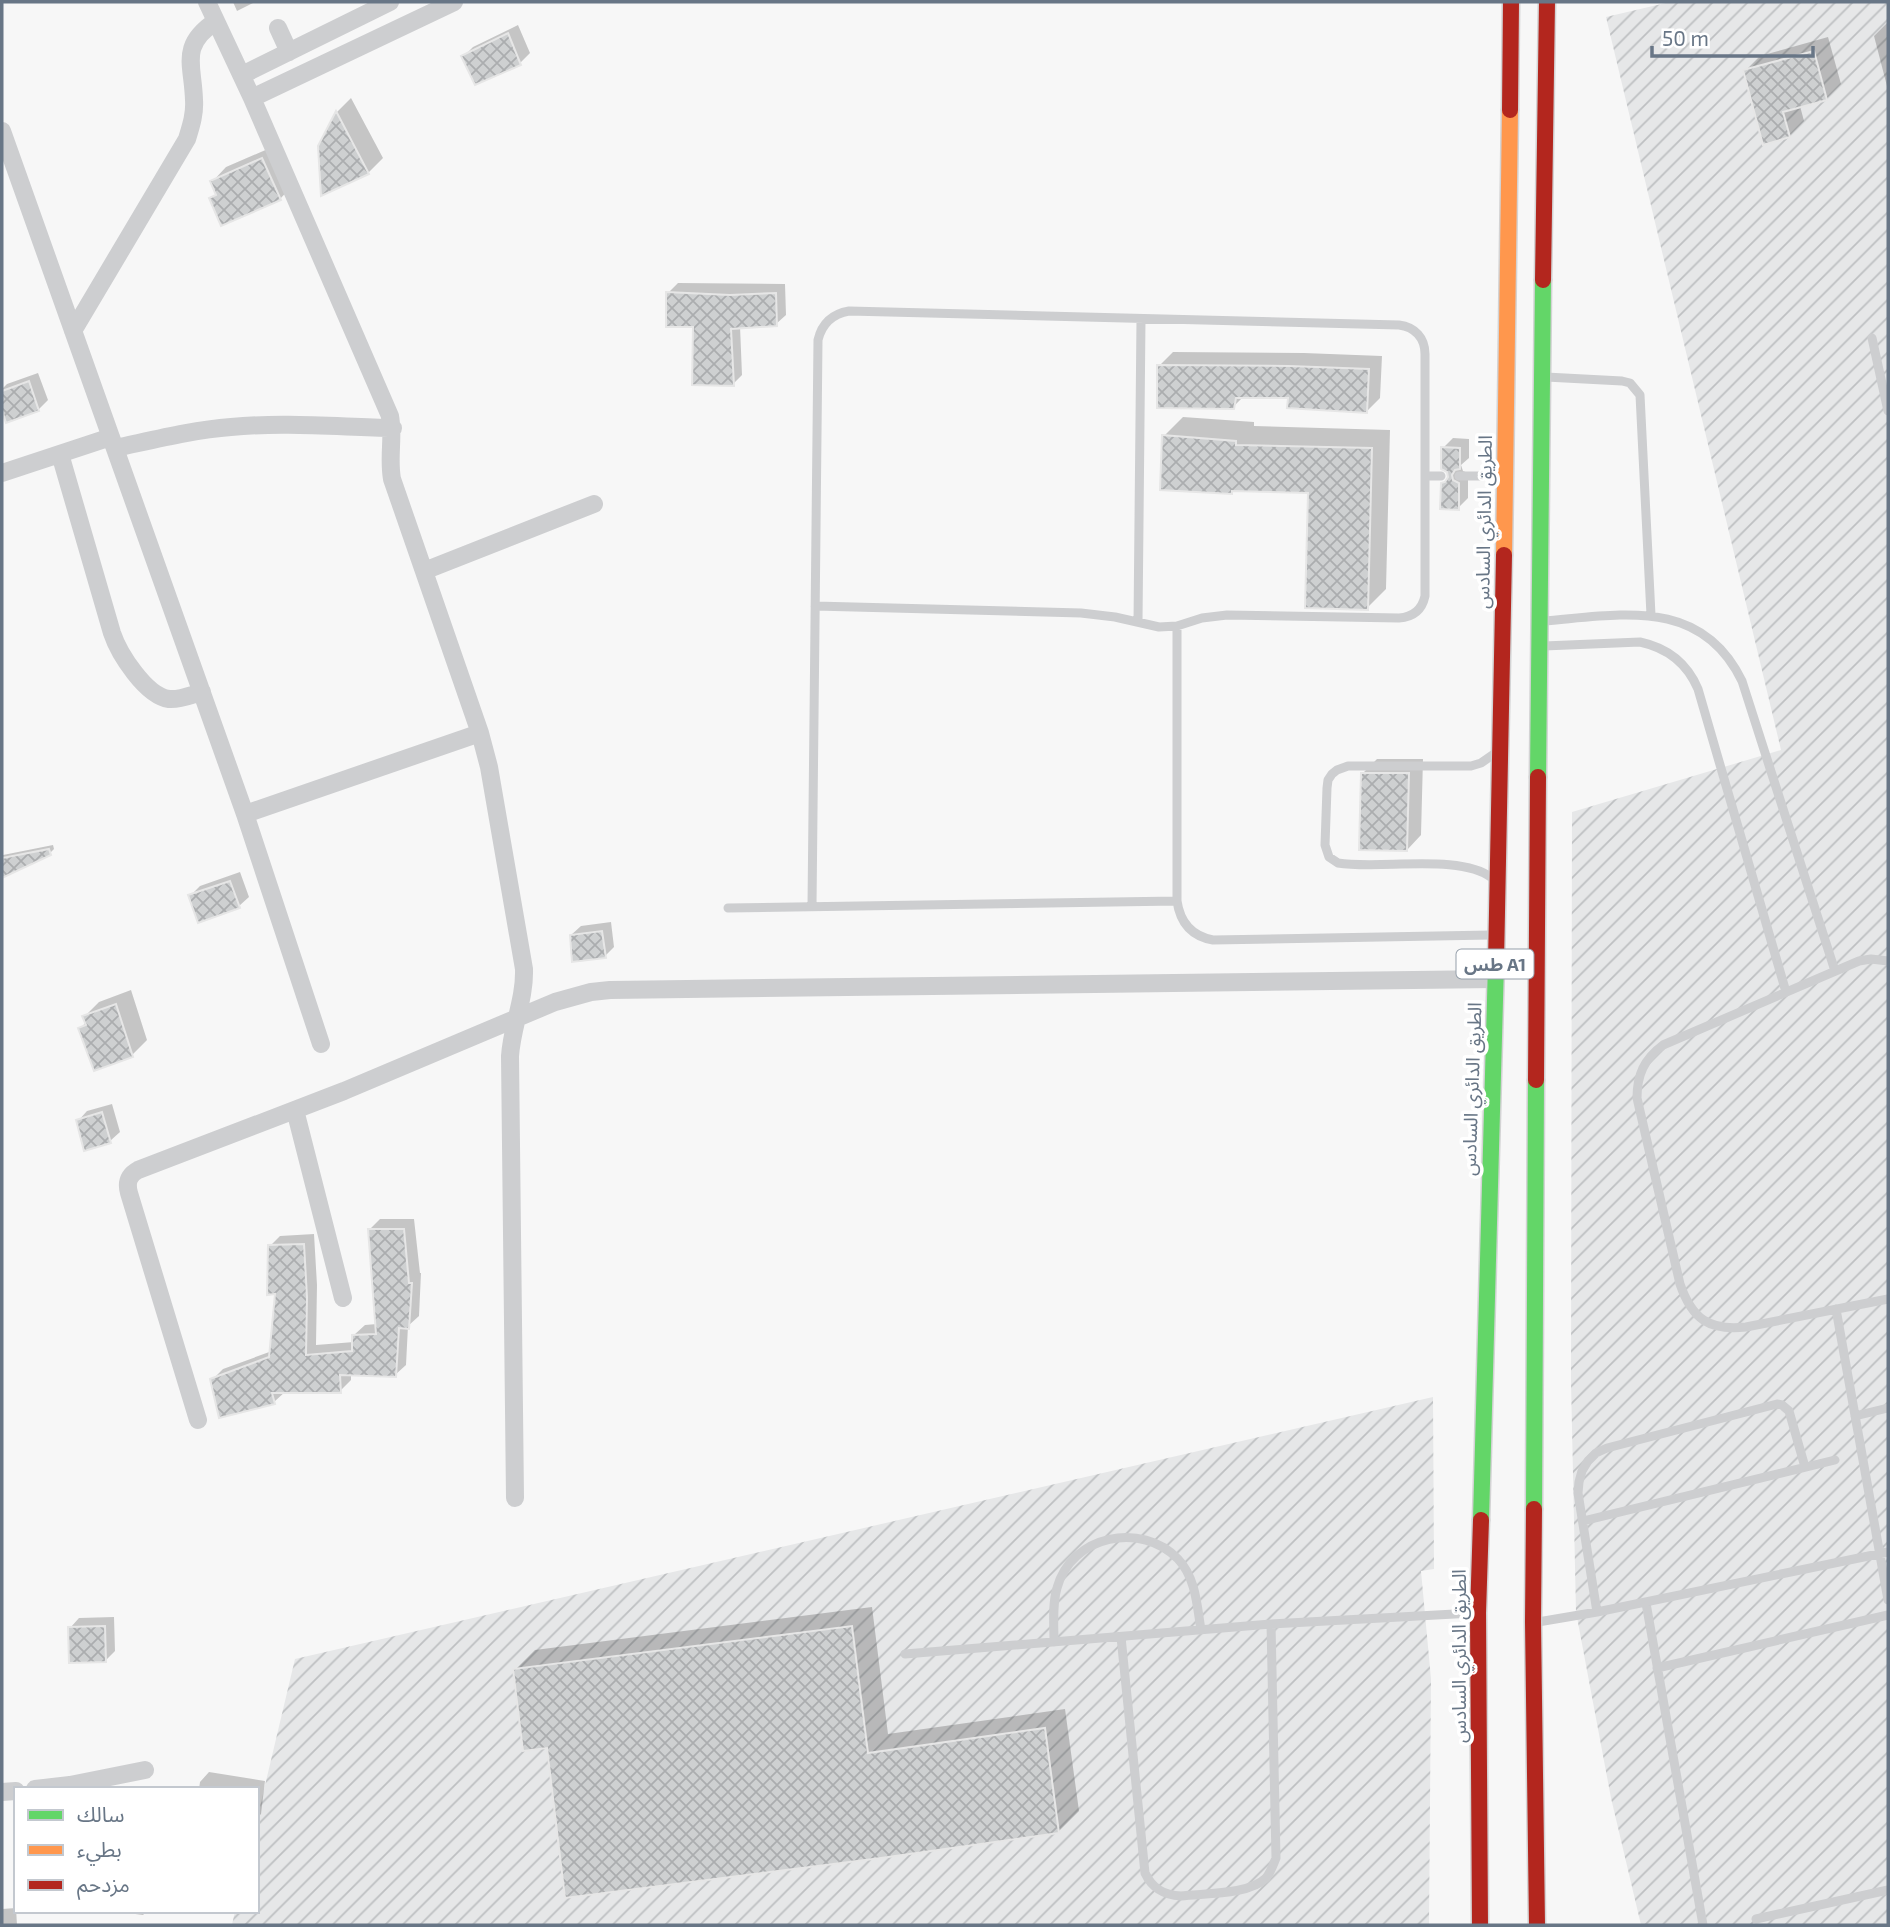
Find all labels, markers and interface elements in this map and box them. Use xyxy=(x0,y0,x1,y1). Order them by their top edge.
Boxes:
scale bar xyxy=(1652,14,1813,58)
text: 50 m xyxy=(1662,25,1709,50)
street label: الطريق الدائري السادس xyxy=(1470,435,1500,609)
road number: طس A1 xyxy=(1456,950,1534,979)
street label: الطريق الدائري السادس xyxy=(1456,1002,1490,1176)
street label: الطريق الدائري السادس xyxy=(1447,1569,1474,1743)
legend xyxy=(14,1787,259,1913)
text: سالك xyxy=(77,1801,124,1826)
text: بطيء xyxy=(77,1836,122,1866)
text: مزدحم xyxy=(77,1871,130,1900)

